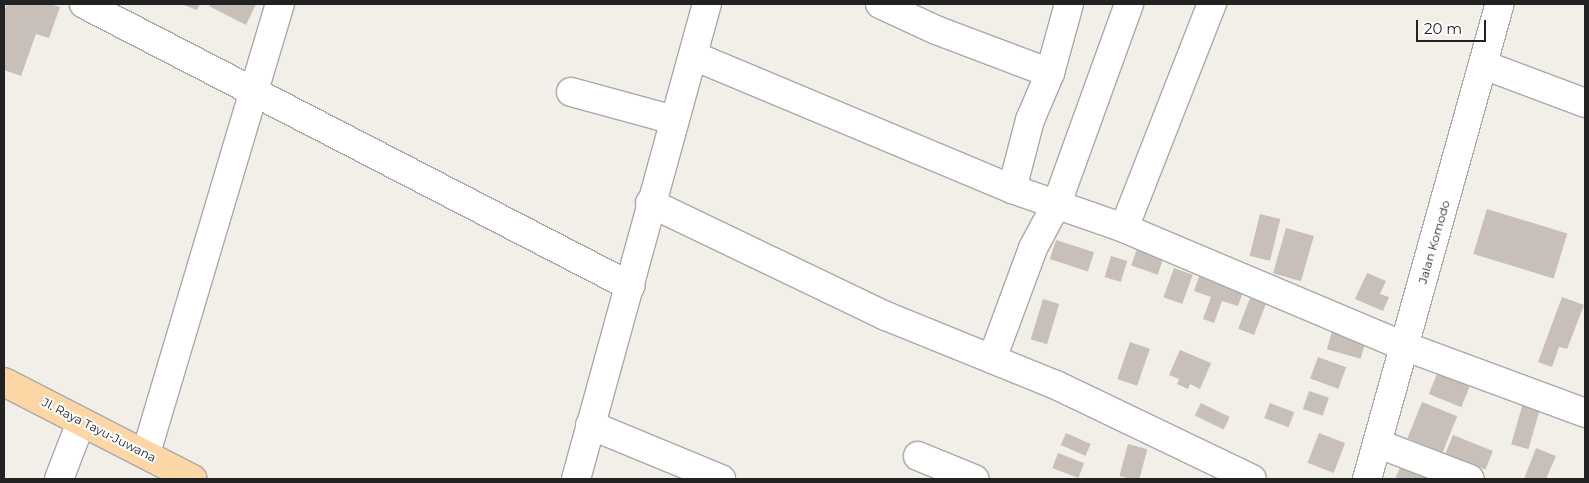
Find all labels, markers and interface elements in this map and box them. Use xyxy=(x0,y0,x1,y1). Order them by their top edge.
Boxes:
scale bar xyxy=(1419,10,1489,42)
text: 20 m xyxy=(1424,19,1462,38)
street label: Jalan Komodo xyxy=(1415,199,1453,285)
street label: Jl. Raya Tayu-Juwana xyxy=(40,395,158,465)

